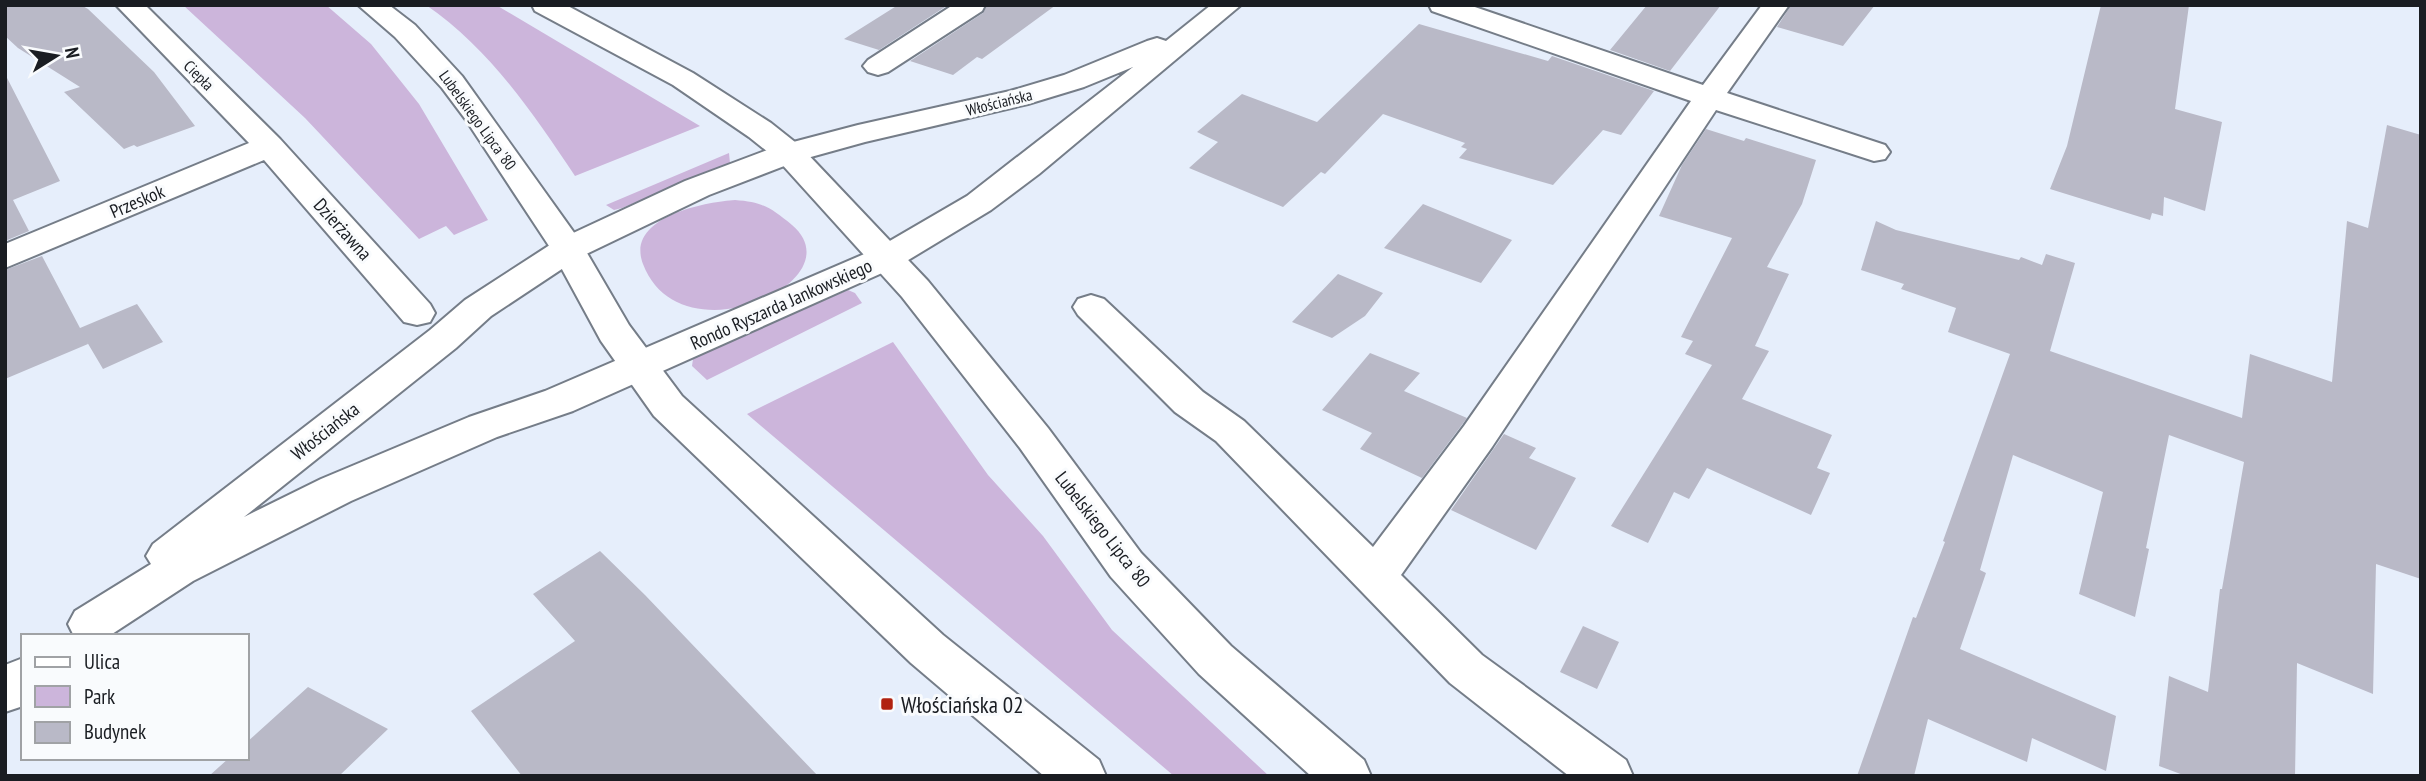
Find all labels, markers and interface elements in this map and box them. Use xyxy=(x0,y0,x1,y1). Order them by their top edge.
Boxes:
north arrow xyxy=(21,21,91,91)
text: N xyxy=(60,45,85,60)
street label: Ciepła xyxy=(180,56,218,94)
street label: Lubelskiego Lipca '80 xyxy=(435,66,521,174)
street label: Włościańska xyxy=(964,84,1034,120)
street label: Przeskok xyxy=(106,179,168,223)
street label: Dzierżawna xyxy=(309,193,377,265)
street label: Rondo Ryszarda Jankowskiego xyxy=(687,253,875,355)
street label: Włościańska xyxy=(286,397,364,465)
street label: Lubelskiego Lipca '80 xyxy=(1050,466,1156,592)
legend xyxy=(21,634,248,760)
text: Ulica xyxy=(84,648,120,675)
text: Park xyxy=(84,683,115,710)
place label: Włościańska 02 xyxy=(901,690,1024,719)
marker: Włościańska 02 xyxy=(879,696,895,712)
text: Budynek xyxy=(84,718,146,745)

